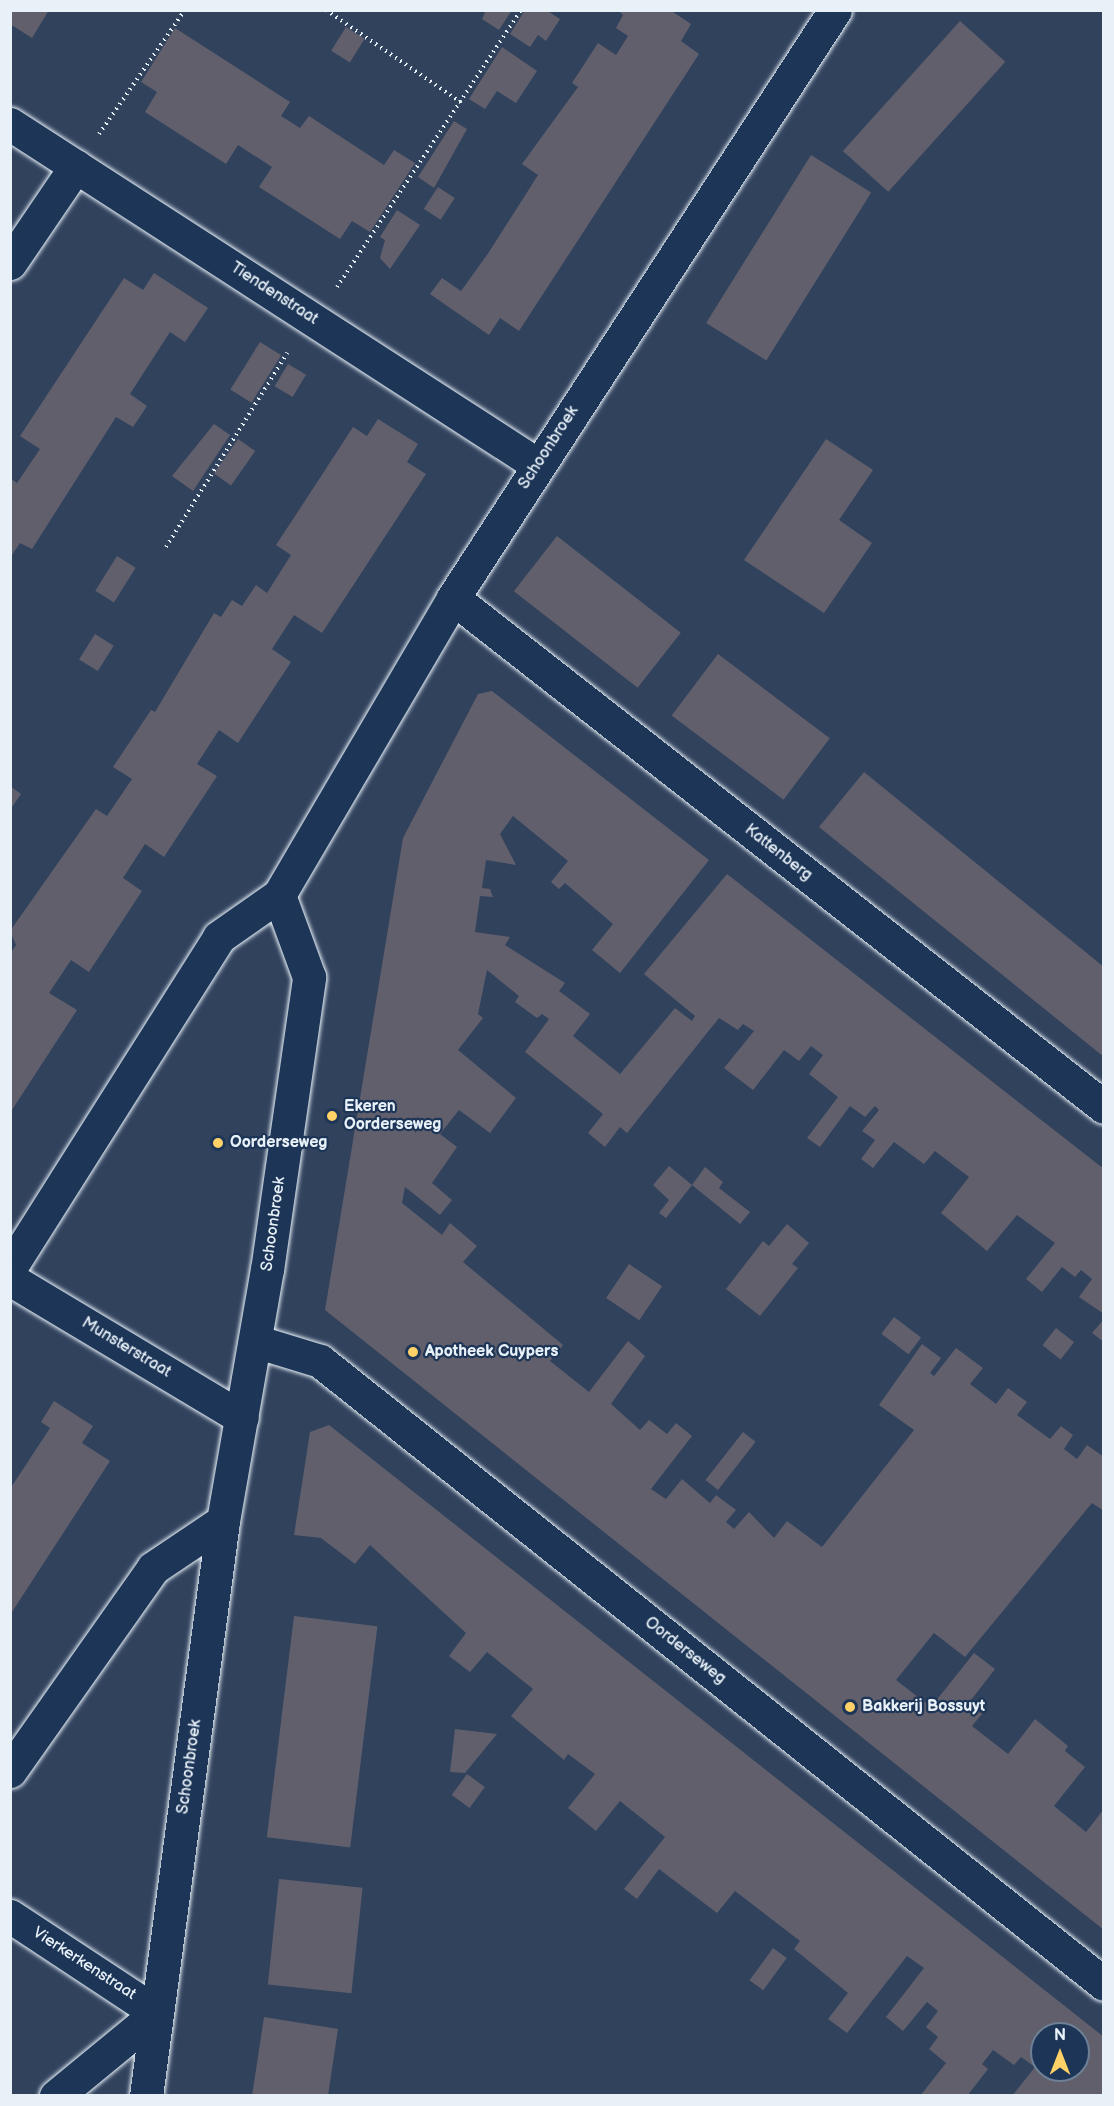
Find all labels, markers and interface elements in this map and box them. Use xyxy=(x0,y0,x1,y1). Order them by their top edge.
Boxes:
street label: Tiendenstraat xyxy=(227,259,321,329)
street label: Schoonbroek xyxy=(515,403,583,493)
street label: Kattenberg xyxy=(740,821,816,885)
place label: Ekeren Oorderseweg xyxy=(344,1097,441,1135)
marker: Ekeren Oorderseweg xyxy=(325,1109,339,1123)
place label: Oorderseweg xyxy=(230,1133,327,1153)
marker: Oorderseweg xyxy=(211,1136,225,1150)
street label: Schoonbroek xyxy=(258,1175,290,1273)
street label: Munsterstraat xyxy=(78,1314,174,1382)
place label: Apotheek Cuypers xyxy=(425,1342,558,1362)
marker: Apotheek Cuypers xyxy=(406,1345,420,1359)
street label: Oorderseweg xyxy=(641,1613,729,1689)
place label: Bakkerij Bossuyt xyxy=(862,1697,985,1717)
marker: Bakkerij Bossuyt xyxy=(843,1700,857,1714)
street label: Schoonbroek xyxy=(174,1718,206,1816)
street label: Vierkerkenstraat xyxy=(29,1924,139,2004)
north arrow xyxy=(1030,2022,1090,2082)
text: N xyxy=(1054,2026,1066,2045)

